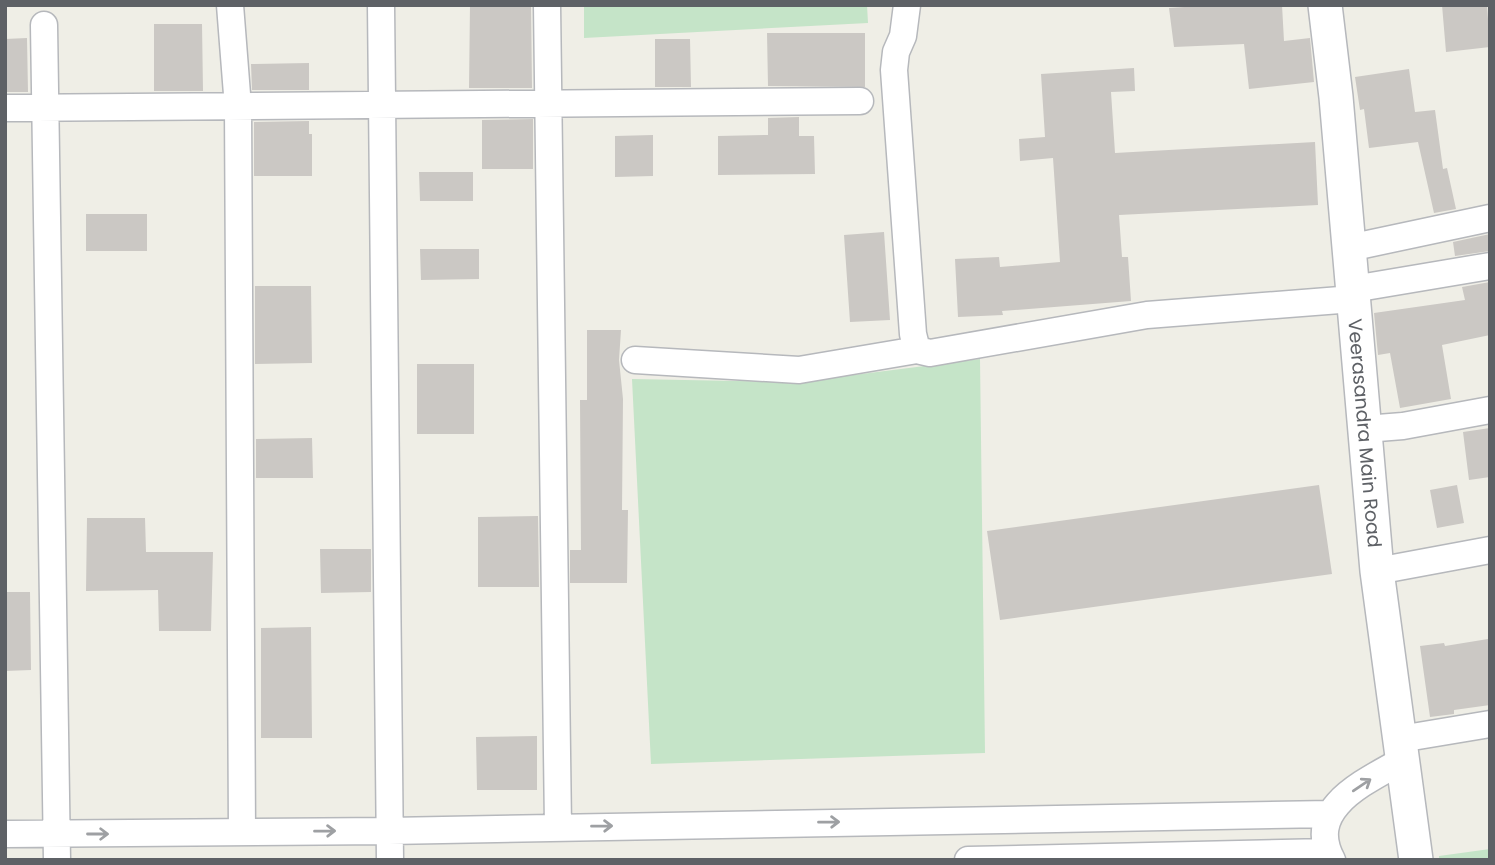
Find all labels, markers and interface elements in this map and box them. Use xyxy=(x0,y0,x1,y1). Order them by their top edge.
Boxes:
street label: Veerasandra Main Road xyxy=(1342,317,1388,549)
one-way arrow xyxy=(1352,778,1371,792)
one-way arrow xyxy=(818,816,841,829)
one-way arrow xyxy=(590,819,613,833)
one-way arrow xyxy=(314,825,337,838)
one-way arrow xyxy=(86,827,109,841)

